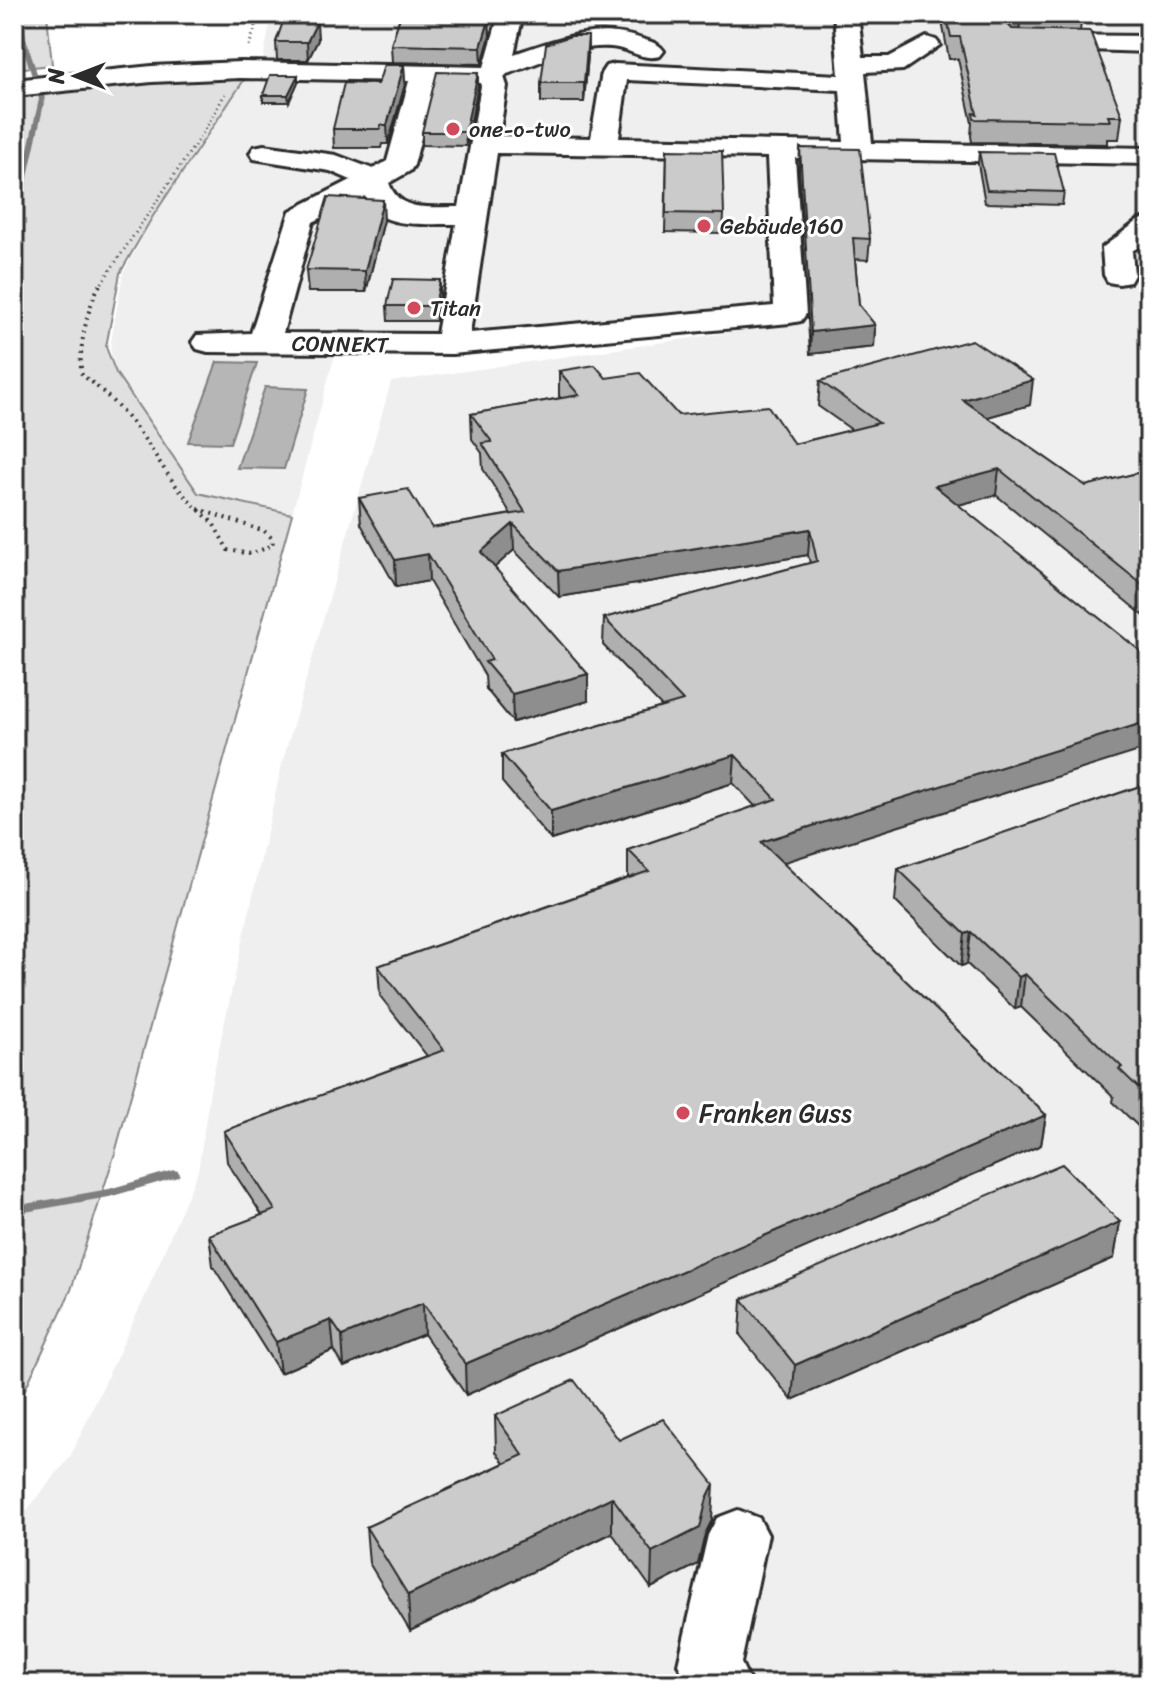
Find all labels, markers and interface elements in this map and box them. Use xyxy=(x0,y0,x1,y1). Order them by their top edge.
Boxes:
north arrow xyxy=(36,36,116,116)
text: N xyxy=(37,68,76,85)
place label: one-o-two xyxy=(469,110,571,149)
marker: one-o-two xyxy=(444,120,462,138)
place label: Gebäude 160 xyxy=(720,207,844,246)
marker: Gebäude 160 xyxy=(695,217,713,235)
place label: Titan xyxy=(430,289,481,328)
marker: Titan xyxy=(405,299,423,317)
street label: CONNEKT xyxy=(292,324,390,364)
place label: Franken Guss xyxy=(699,1090,852,1136)
marker: Franken Guss xyxy=(674,1104,692,1122)

